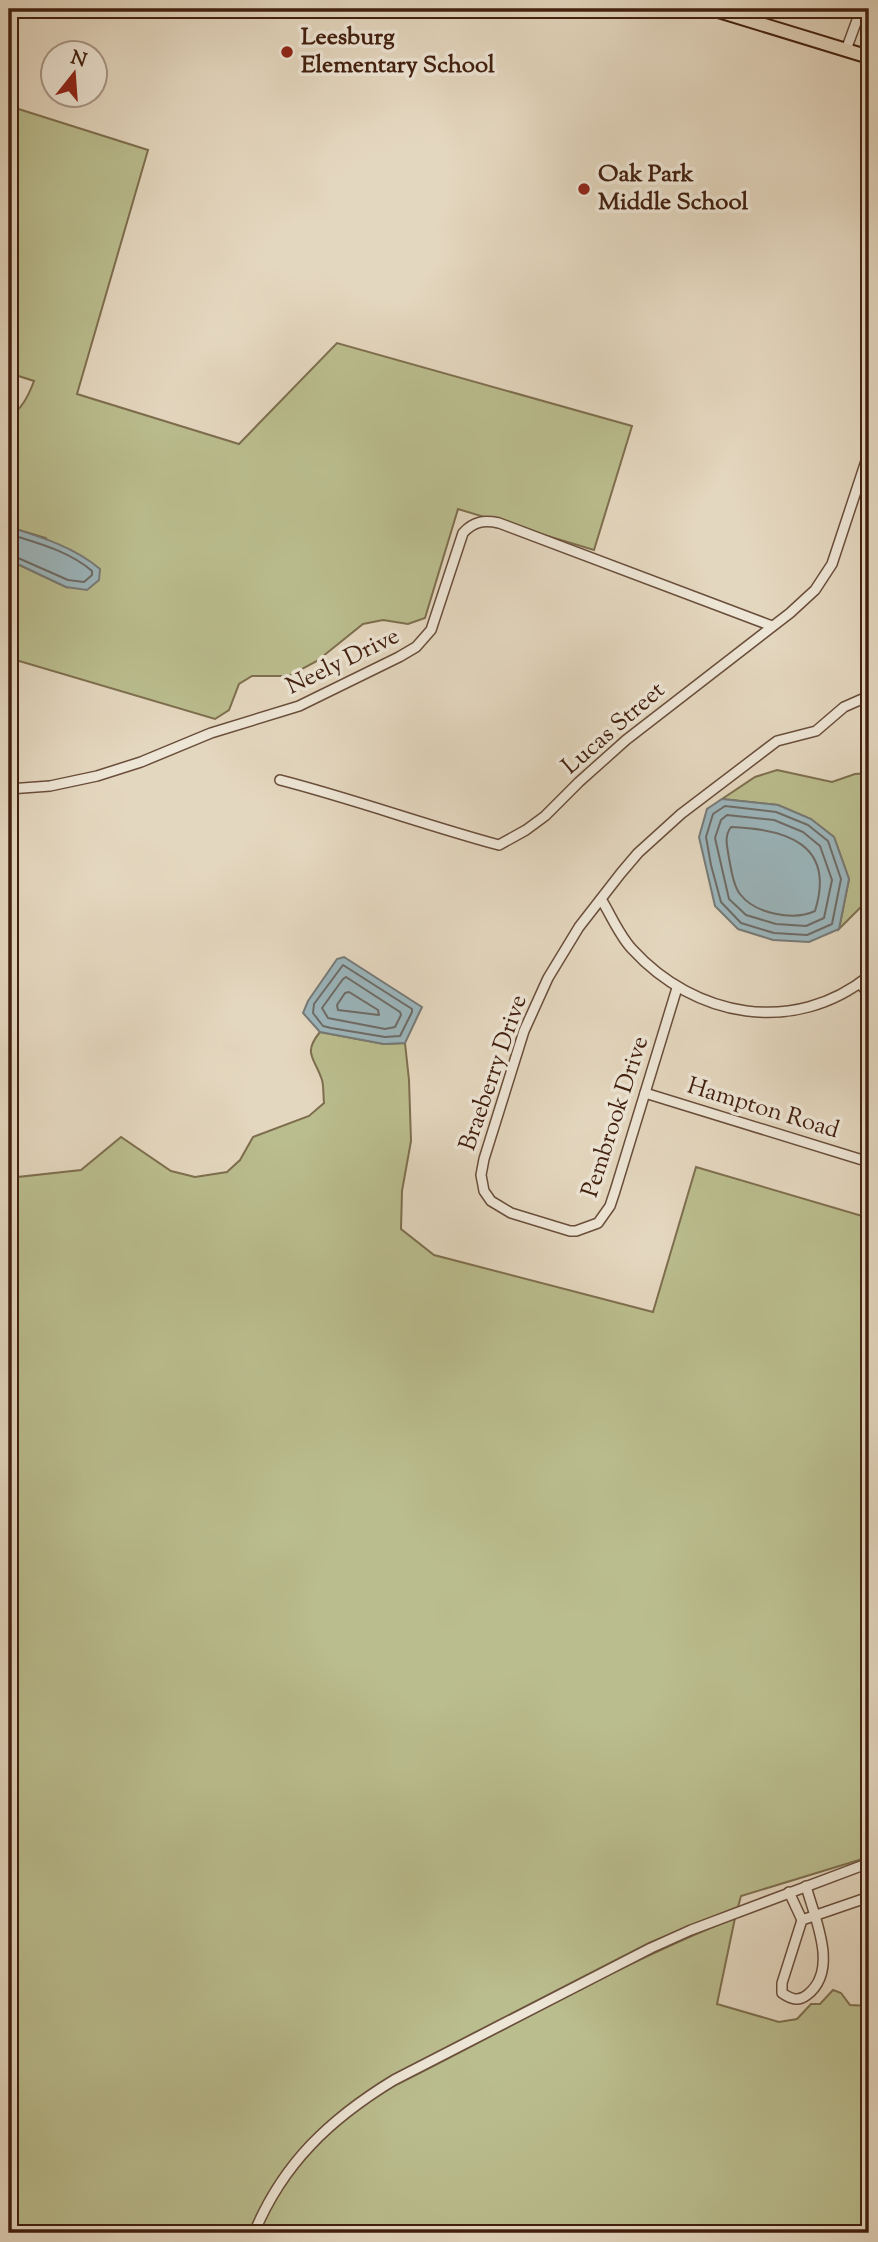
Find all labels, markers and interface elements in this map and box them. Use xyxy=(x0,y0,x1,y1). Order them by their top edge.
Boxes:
place label: Leesburg Elementary School xyxy=(301,21,495,83)
north arrow xyxy=(38,38,108,108)
marker: Leesburg Elementary School xyxy=(279,44,295,60)
text: N xyxy=(67,45,89,75)
place label: Oak Park Middle School xyxy=(598,158,748,220)
marker: Oak Park Middle School xyxy=(576,181,592,197)
street label: Neely Drive xyxy=(281,620,405,704)
street label: Lucas Street xyxy=(555,675,673,783)
street label: Braeberry Drive xyxy=(451,990,537,1156)
street label: Pembrook Drive xyxy=(574,1032,658,1202)
street label: Hampton Road xyxy=(683,1070,844,1148)

